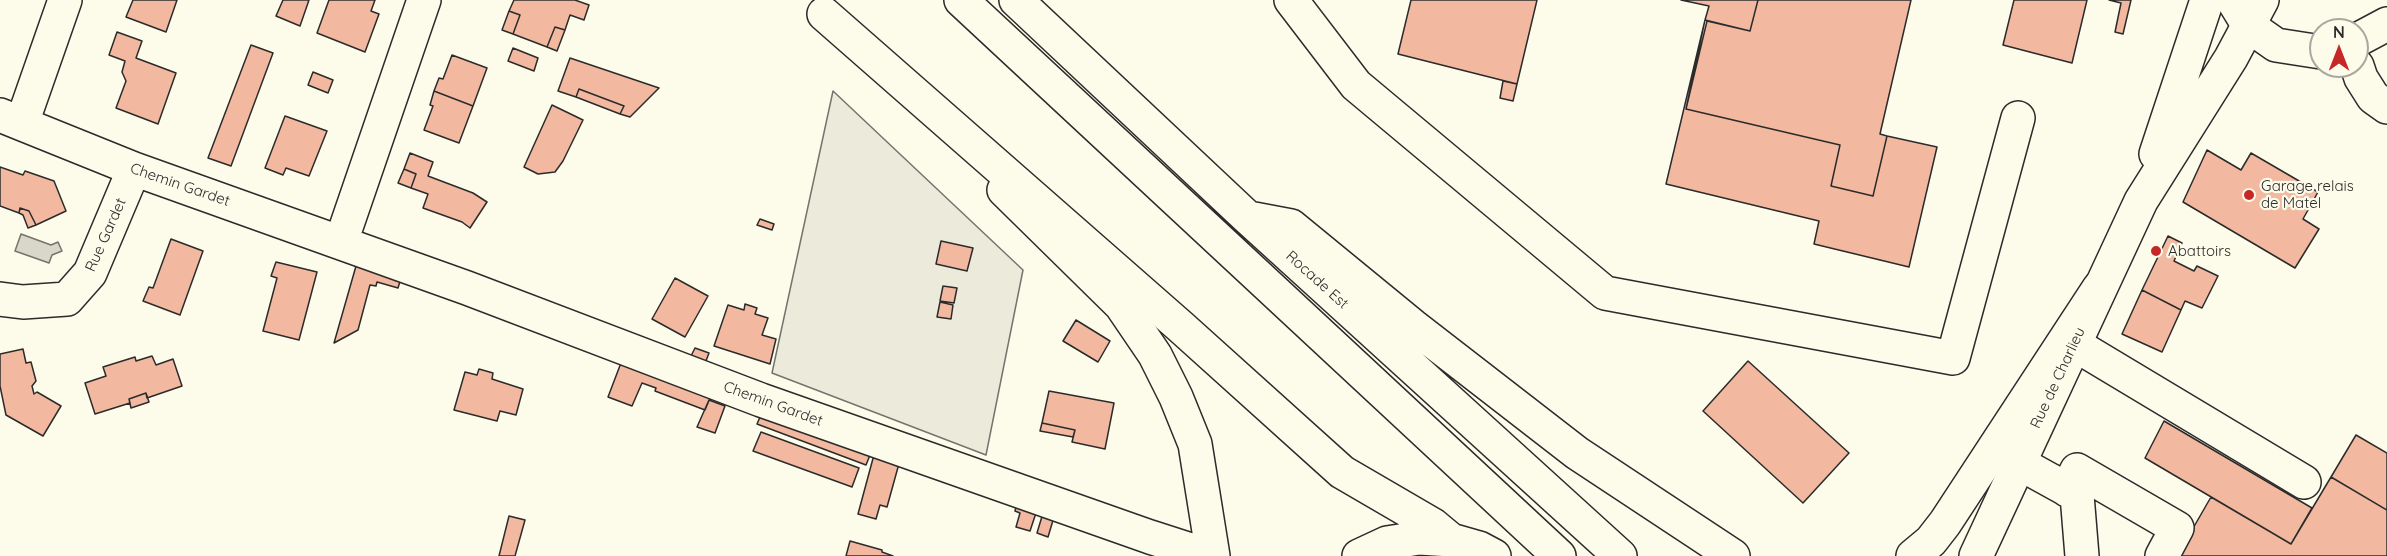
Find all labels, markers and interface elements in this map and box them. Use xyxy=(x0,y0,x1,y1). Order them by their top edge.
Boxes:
north arrow xyxy=(2309,18,2369,78)
text: N xyxy=(2333,22,2345,42)
street label: Chemin Gardet xyxy=(128,160,232,210)
place label: Garage relais de Matel xyxy=(2261,177,2354,212)
marker: Garage relais de Matel xyxy=(2242,188,2256,202)
street label: Rue Gardet xyxy=(82,195,130,275)
place label: Abattoirs xyxy=(2168,242,2231,260)
marker: Abattoirs xyxy=(2149,244,2163,258)
street label: Rocade Est xyxy=(1282,247,1352,313)
street label: Rue de Charlieu xyxy=(2027,325,2089,431)
street label: Chemin Gardet xyxy=(721,378,825,430)

